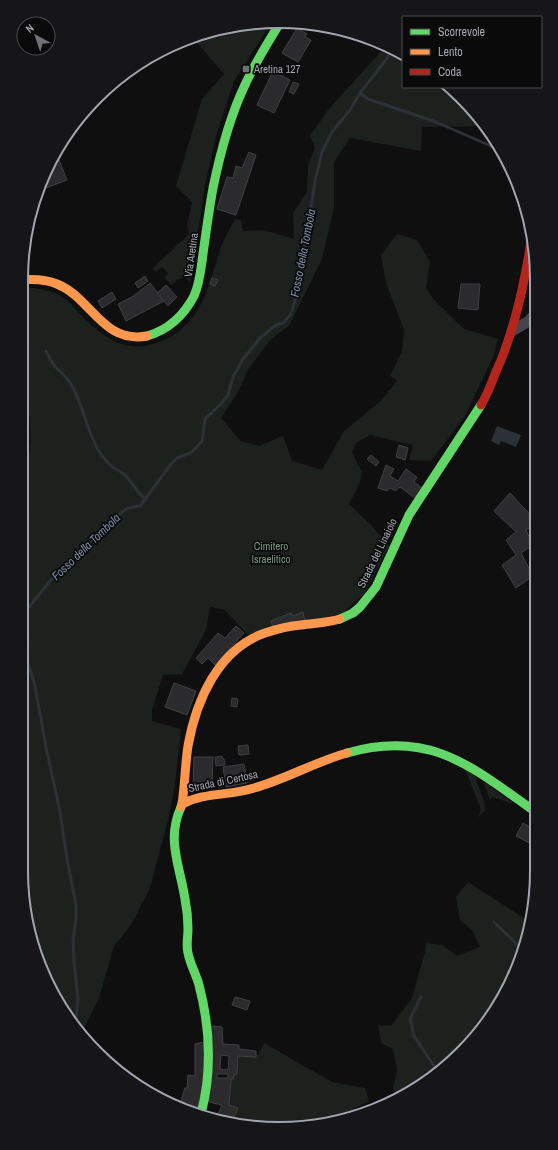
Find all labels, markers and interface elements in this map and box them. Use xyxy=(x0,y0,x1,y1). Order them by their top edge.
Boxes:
north arrow xyxy=(16,16,56,56)
legend xyxy=(402,16,542,88)
text: N xyxy=(23,21,37,36)
text: Scorrevole xyxy=(438,24,485,40)
text: Lento xyxy=(438,44,463,60)
place label: Aretina 127 xyxy=(253,62,301,76)
marker: Aretina 127 xyxy=(241,64,251,74)
text: Coda xyxy=(438,64,462,80)
water label: Fosso della Tombola xyxy=(287,207,319,298)
street label: Via Aretina xyxy=(181,232,201,278)
water label: Fosso della Tombola xyxy=(48,510,124,584)
street label: Strada del Linaiolo xyxy=(354,516,400,590)
park label: Cimitero Israelitico xyxy=(251,539,291,566)
street label: Strada di Certosa xyxy=(187,767,259,795)

